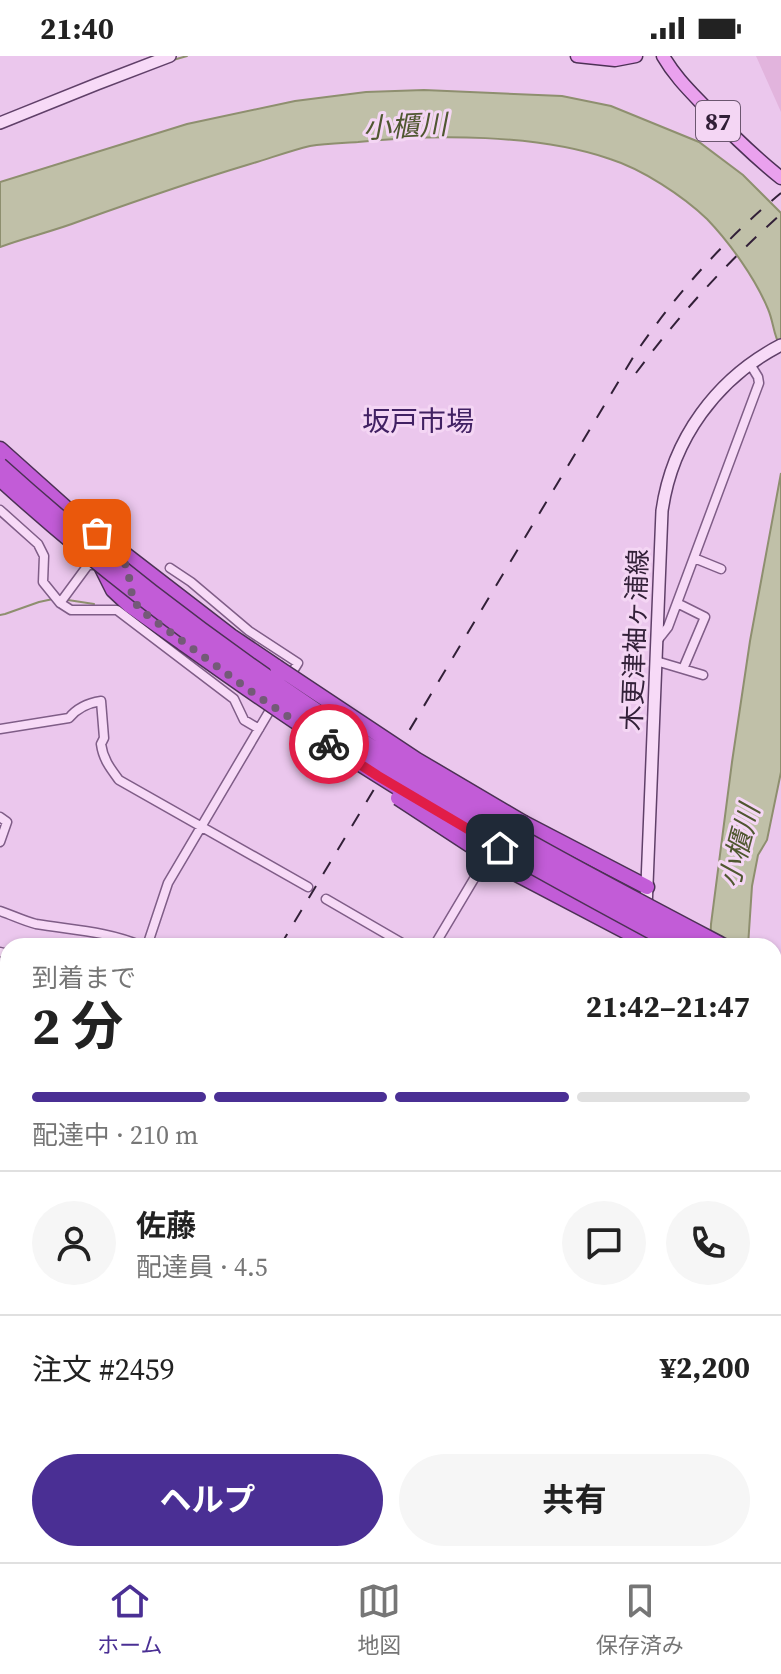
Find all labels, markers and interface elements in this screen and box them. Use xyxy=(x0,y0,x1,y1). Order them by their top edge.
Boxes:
text: 21:40 xyxy=(40,8,114,49)
road number: 87 xyxy=(696,101,740,141)
water label: 小櫃川 xyxy=(362,105,451,147)
district label: 坂戸市場 xyxy=(362,402,474,440)
pin xyxy=(63,499,131,567)
icon: bag xyxy=(75,511,119,555)
street label: 木更津袖ヶ浦線 xyxy=(614,548,656,732)
courier xyxy=(289,704,369,784)
icon: bike xyxy=(307,722,351,766)
water label: 小櫃川 xyxy=(710,798,769,891)
pin xyxy=(466,814,534,882)
icon: home xyxy=(478,826,522,870)
text: 到着まで xyxy=(32,960,136,996)
text: 21:42–21:47 xyxy=(586,986,750,1027)
text: 2 分 xyxy=(32,990,123,1061)
text: 配達中 · 210 m xyxy=(32,1117,198,1153)
button: person xyxy=(32,1201,116,1285)
button: chat xyxy=(562,1201,646,1285)
button: phone xyxy=(666,1201,750,1285)
text: 佐藤 xyxy=(136,1205,196,1246)
text: 配達員 · 4.5 xyxy=(136,1249,268,1285)
text: ¥2,200 xyxy=(660,1347,750,1388)
text: 注文 #2459 xyxy=(32,1349,175,1390)
button: ヘルプ xyxy=(32,1454,383,1546)
button: 共有 xyxy=(399,1454,750,1546)
tab: ホーム xyxy=(97,1579,163,1660)
tab: 地図 xyxy=(357,1579,401,1660)
tab: 保存済み xyxy=(596,1579,684,1660)

